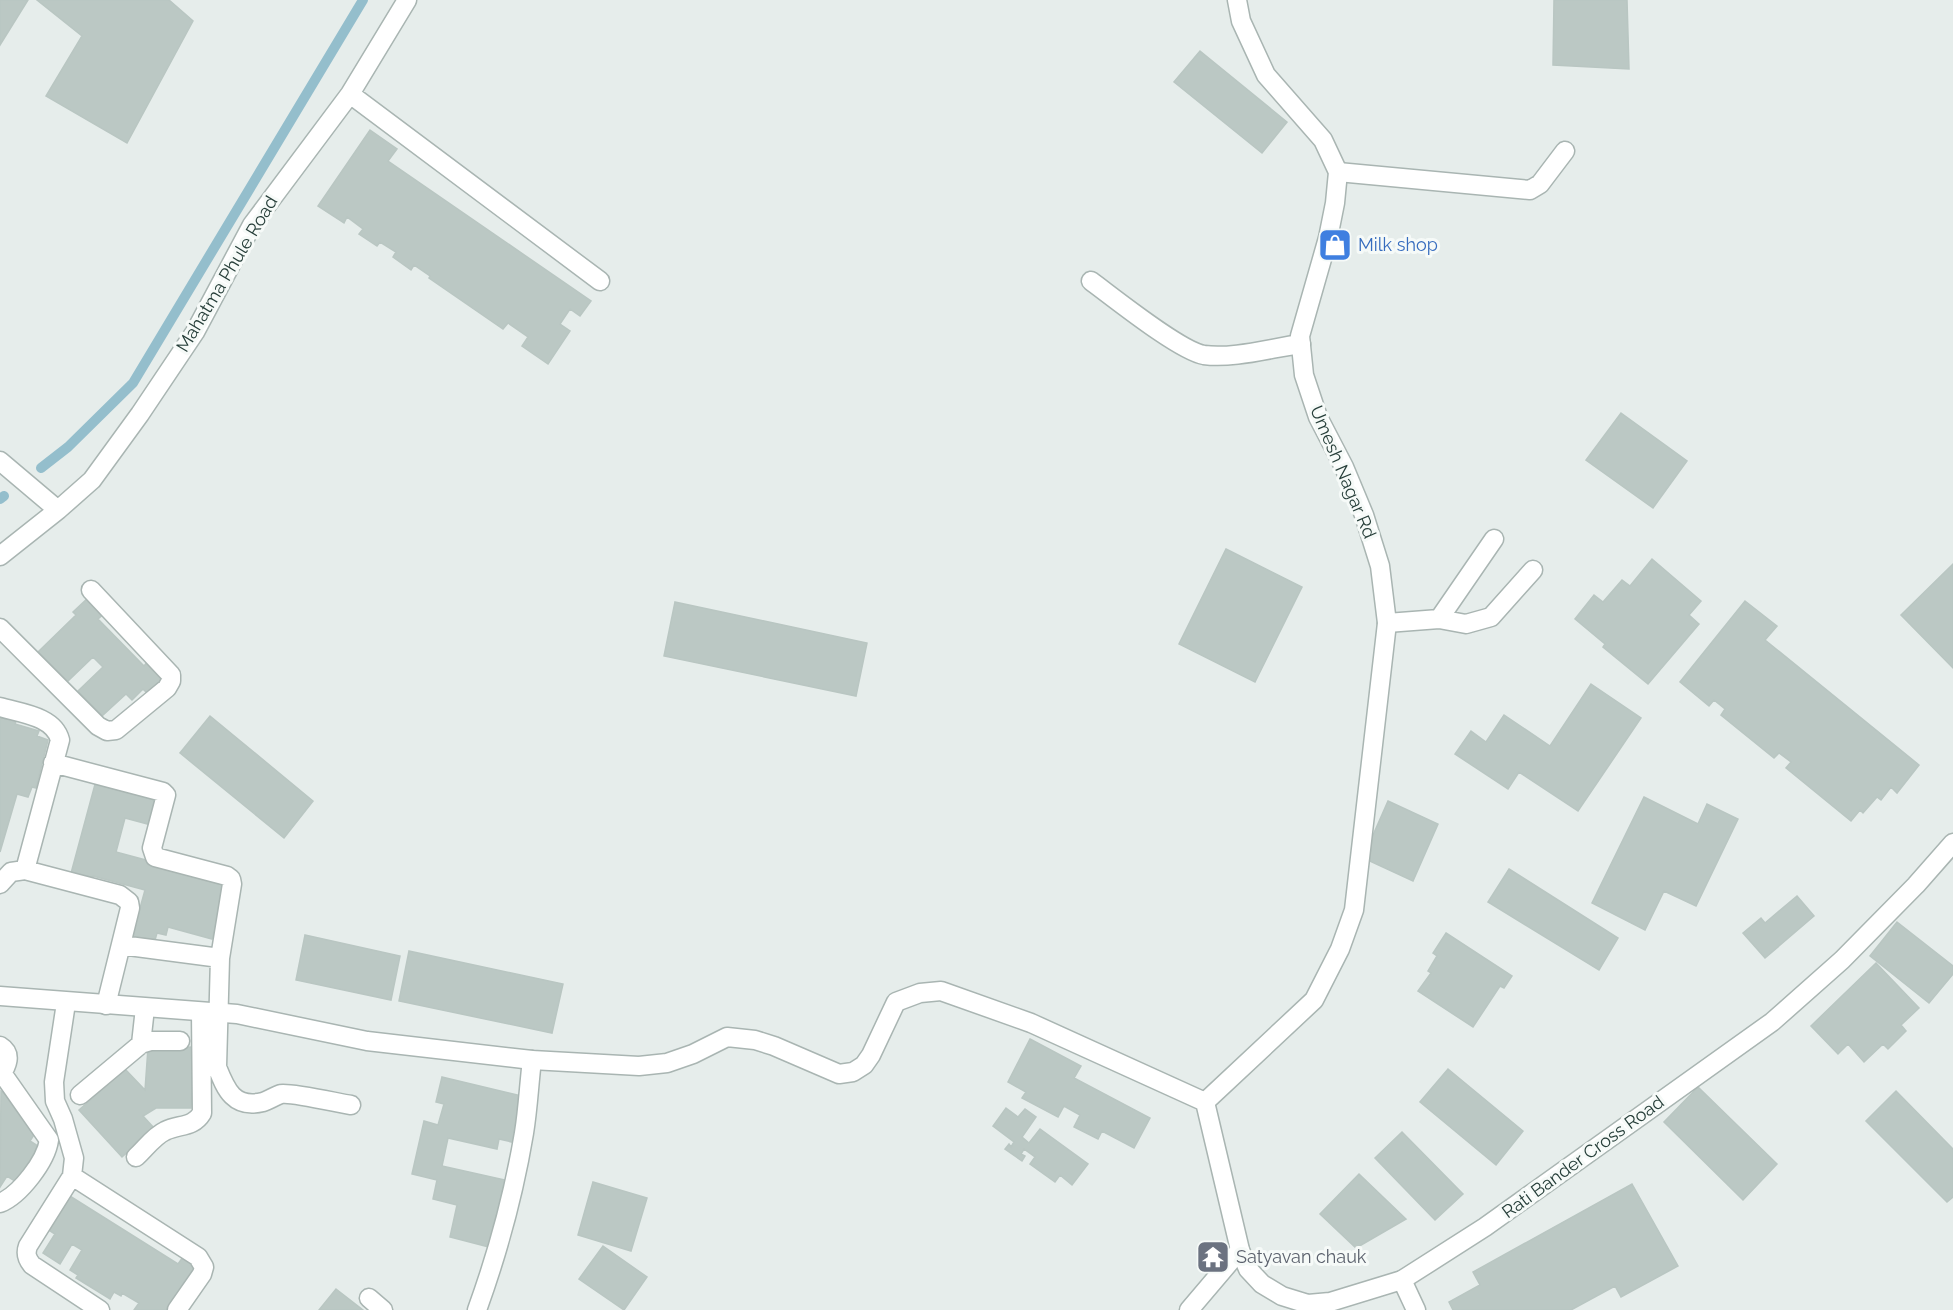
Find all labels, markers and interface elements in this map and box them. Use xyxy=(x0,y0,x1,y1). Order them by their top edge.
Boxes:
street label: Mahatma Phule Road xyxy=(172,192,281,356)
shop icon: Milk shop xyxy=(1317,227,1353,263)
place label: Milk shop xyxy=(1358,234,1438,255)
street label: Umesh Nagar Rd xyxy=(1306,402,1381,541)
street label: Rati Bander Cross Road xyxy=(1498,1091,1668,1222)
temple icon: Satyavan chauk xyxy=(1195,1239,1231,1275)
place label: Satyavan chauk xyxy=(1236,1246,1367,1267)

